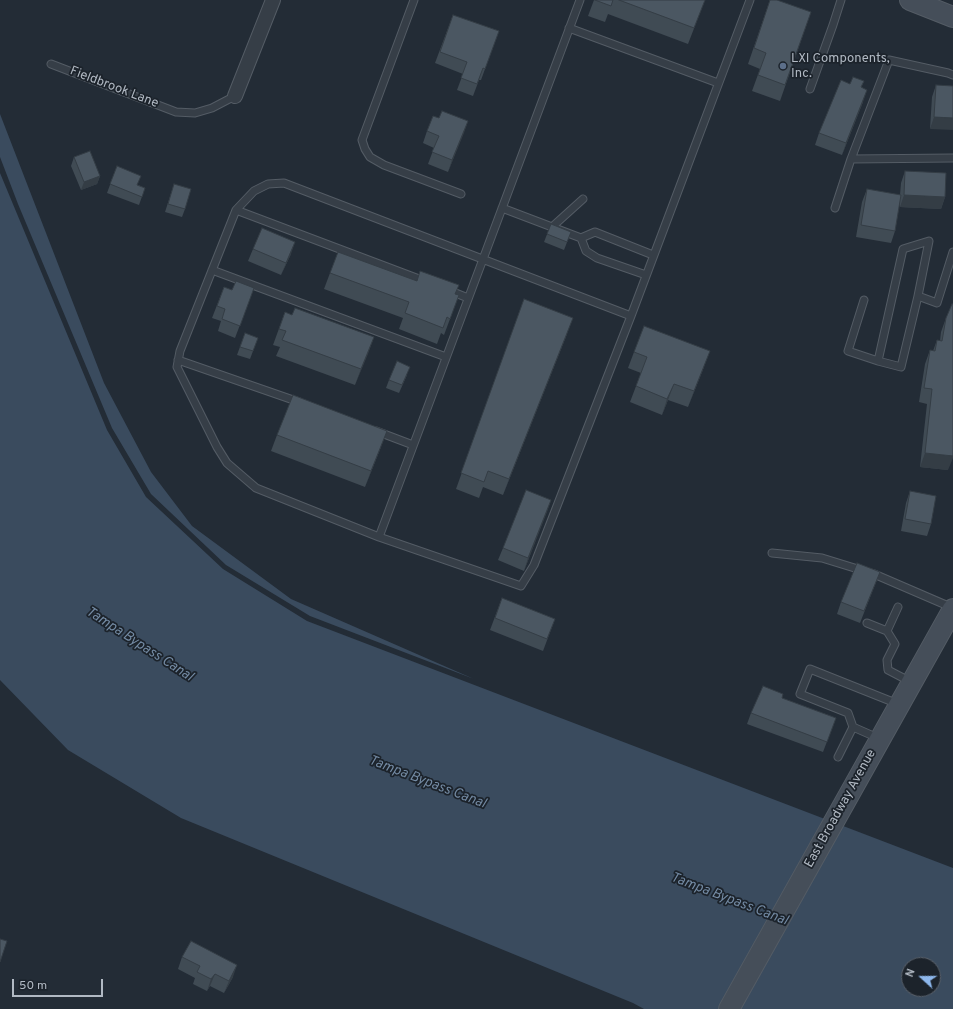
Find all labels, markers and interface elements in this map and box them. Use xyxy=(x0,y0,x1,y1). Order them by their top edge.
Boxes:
place label: LXI Components, Inc. xyxy=(791,51,890,82)
marker: LXI Components, Inc. xyxy=(778,61,788,71)
street label: Fieldbrook Lane xyxy=(67,64,161,112)
water label: Tampa Bypass Canal xyxy=(82,604,196,686)
street label: East Broadway Avenue xyxy=(802,747,880,871)
water label: Tampa Bypass Canal xyxy=(366,753,488,813)
water label: Tampa Bypass Canal xyxy=(668,870,790,930)
north arrow xyxy=(901,957,941,997)
text: N xyxy=(903,967,919,979)
scale bar xyxy=(14,971,105,997)
text: 50 m xyxy=(19,978,47,994)

